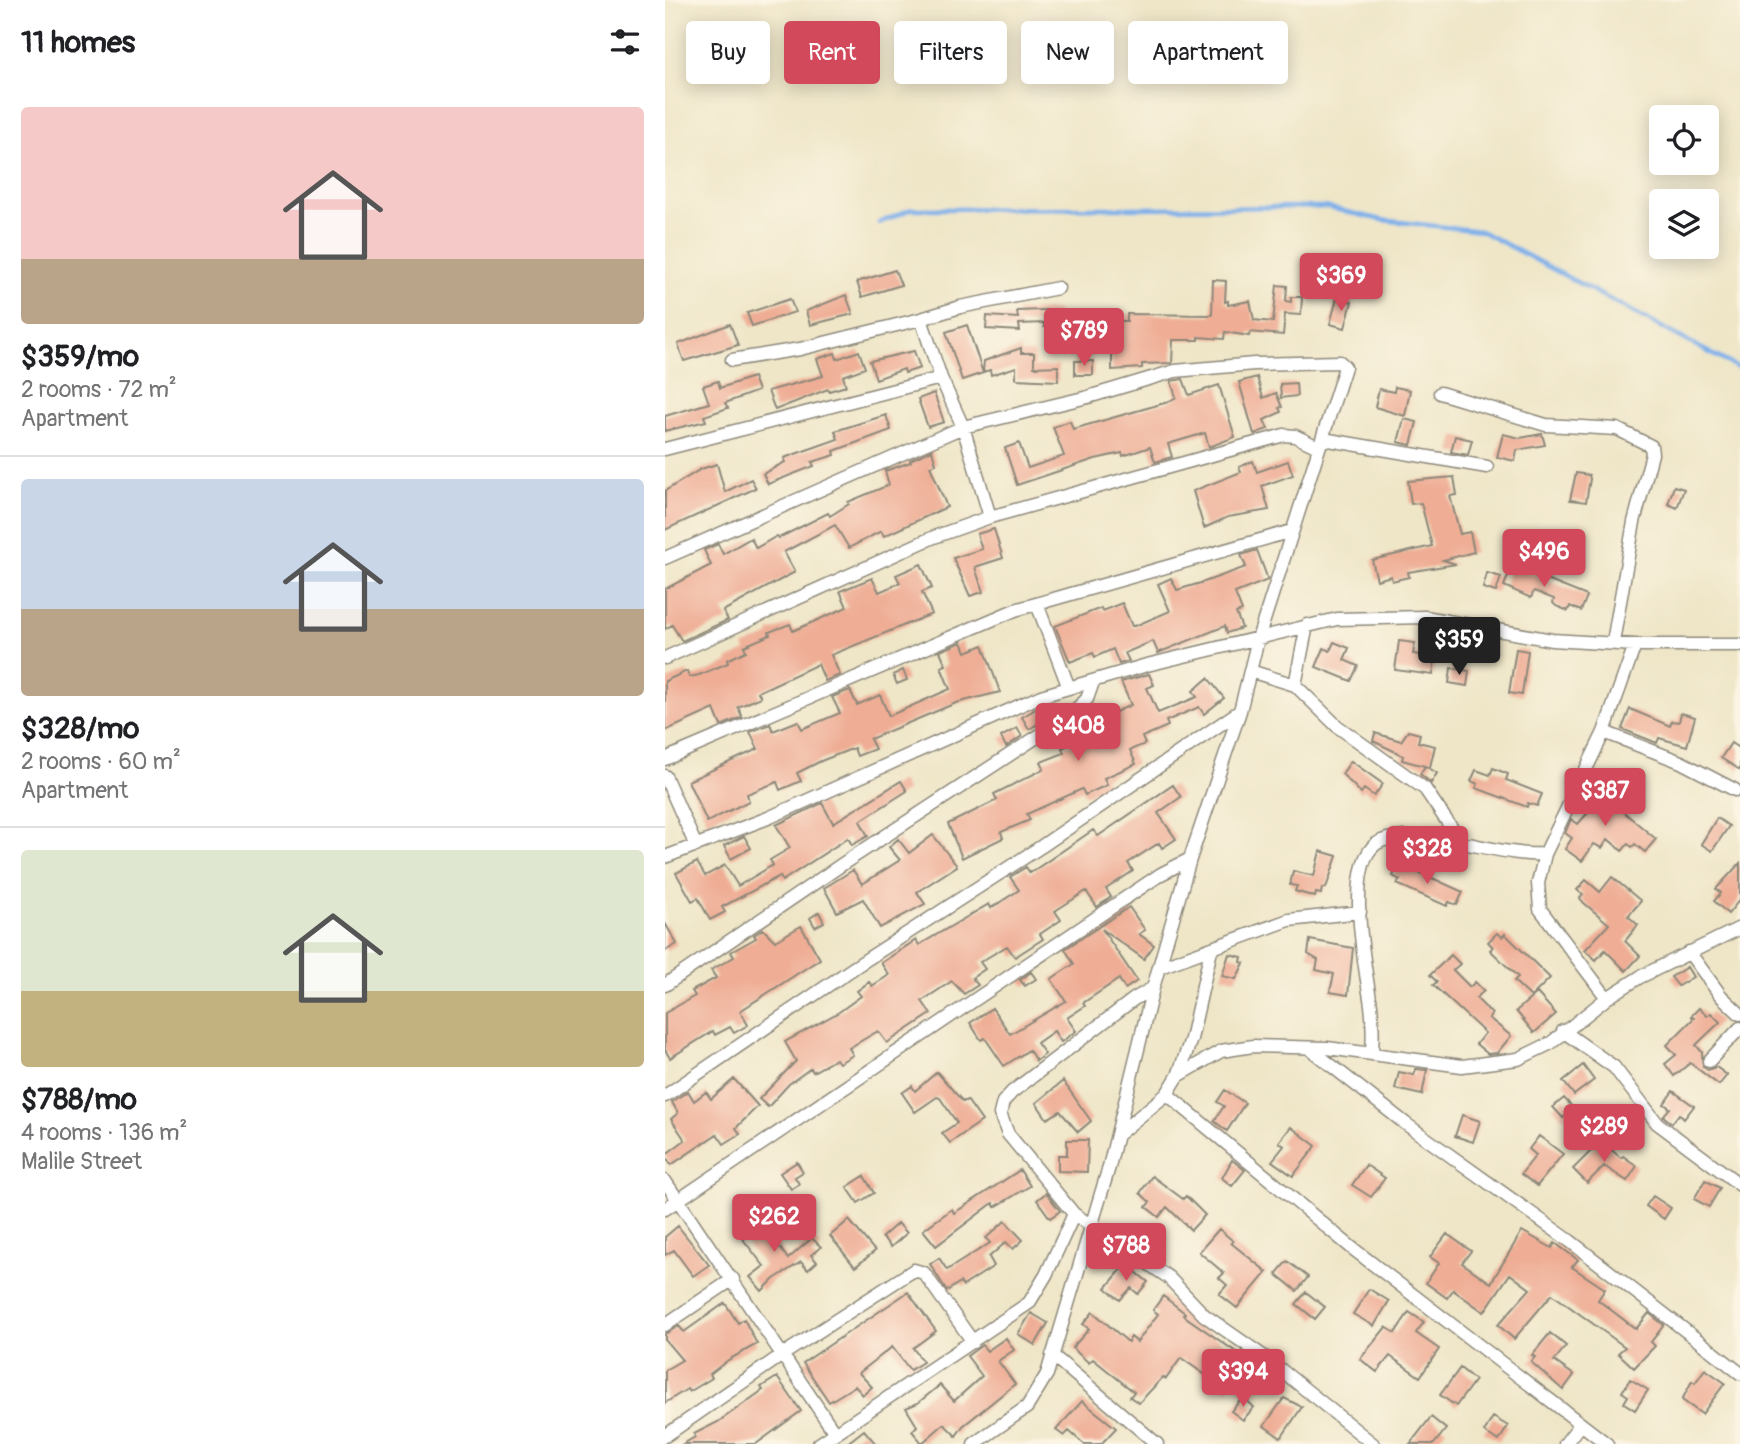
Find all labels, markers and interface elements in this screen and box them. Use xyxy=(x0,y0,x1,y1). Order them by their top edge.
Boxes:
chip: Buy xyxy=(686,21,770,84)
chip: Rent xyxy=(784,21,880,84)
chip: Filters xyxy=(894,21,1007,84)
chip: New xyxy=(1021,21,1114,84)
chip: Apartment xyxy=(1128,21,1288,84)
icon: filters xyxy=(606,23,644,61)
text: 11 homes xyxy=(21,24,135,61)
map controls xyxy=(1649,105,1719,259)
button: locate xyxy=(1649,105,1719,175)
icon: home xyxy=(270,152,396,278)
button: layers xyxy=(1649,189,1719,259)
pin: $369 xyxy=(1300,254,1382,313)
text: $369 xyxy=(1316,261,1366,290)
pin: $789 xyxy=(1043,308,1125,368)
text: $789 xyxy=(1060,316,1108,345)
text: $359/mo xyxy=(21,338,139,375)
text: 2 rooms · 72 m² xyxy=(21,375,177,404)
text: Apartment xyxy=(21,404,128,433)
icon: home xyxy=(270,524,396,650)
pin: $496 xyxy=(1503,530,1585,589)
text: $496 xyxy=(1518,537,1570,566)
pin: $359 xyxy=(1418,618,1500,677)
text: $359 xyxy=(1434,625,1484,654)
pin: $408 xyxy=(1037,704,1119,763)
text: $328/mo xyxy=(21,710,139,747)
text: $408 xyxy=(1051,711,1105,740)
text: 2 rooms · 60 m² xyxy=(21,747,181,776)
pin: $387 xyxy=(1564,768,1646,828)
text: Apartment xyxy=(21,776,128,805)
text: $387 xyxy=(1580,776,1630,805)
pin: $328 xyxy=(1386,826,1468,886)
text: $328 xyxy=(1402,834,1452,863)
icon: home xyxy=(270,895,396,1021)
text: $788/mo xyxy=(21,1081,137,1118)
pin: $289 xyxy=(1563,1104,1645,1164)
text: $289 xyxy=(1580,1112,1628,1141)
text: 4 rooms · 136 m² xyxy=(21,1118,187,1147)
text: Malile Street xyxy=(21,1147,142,1176)
pin: $262 xyxy=(733,1194,815,1254)
text: $262 xyxy=(748,1202,800,1231)
pin: $788 xyxy=(1085,1224,1167,1283)
text: $788 xyxy=(1102,1231,1150,1260)
pin: $394 xyxy=(1202,1350,1284,1409)
text: $394 xyxy=(1218,1357,1268,1386)

